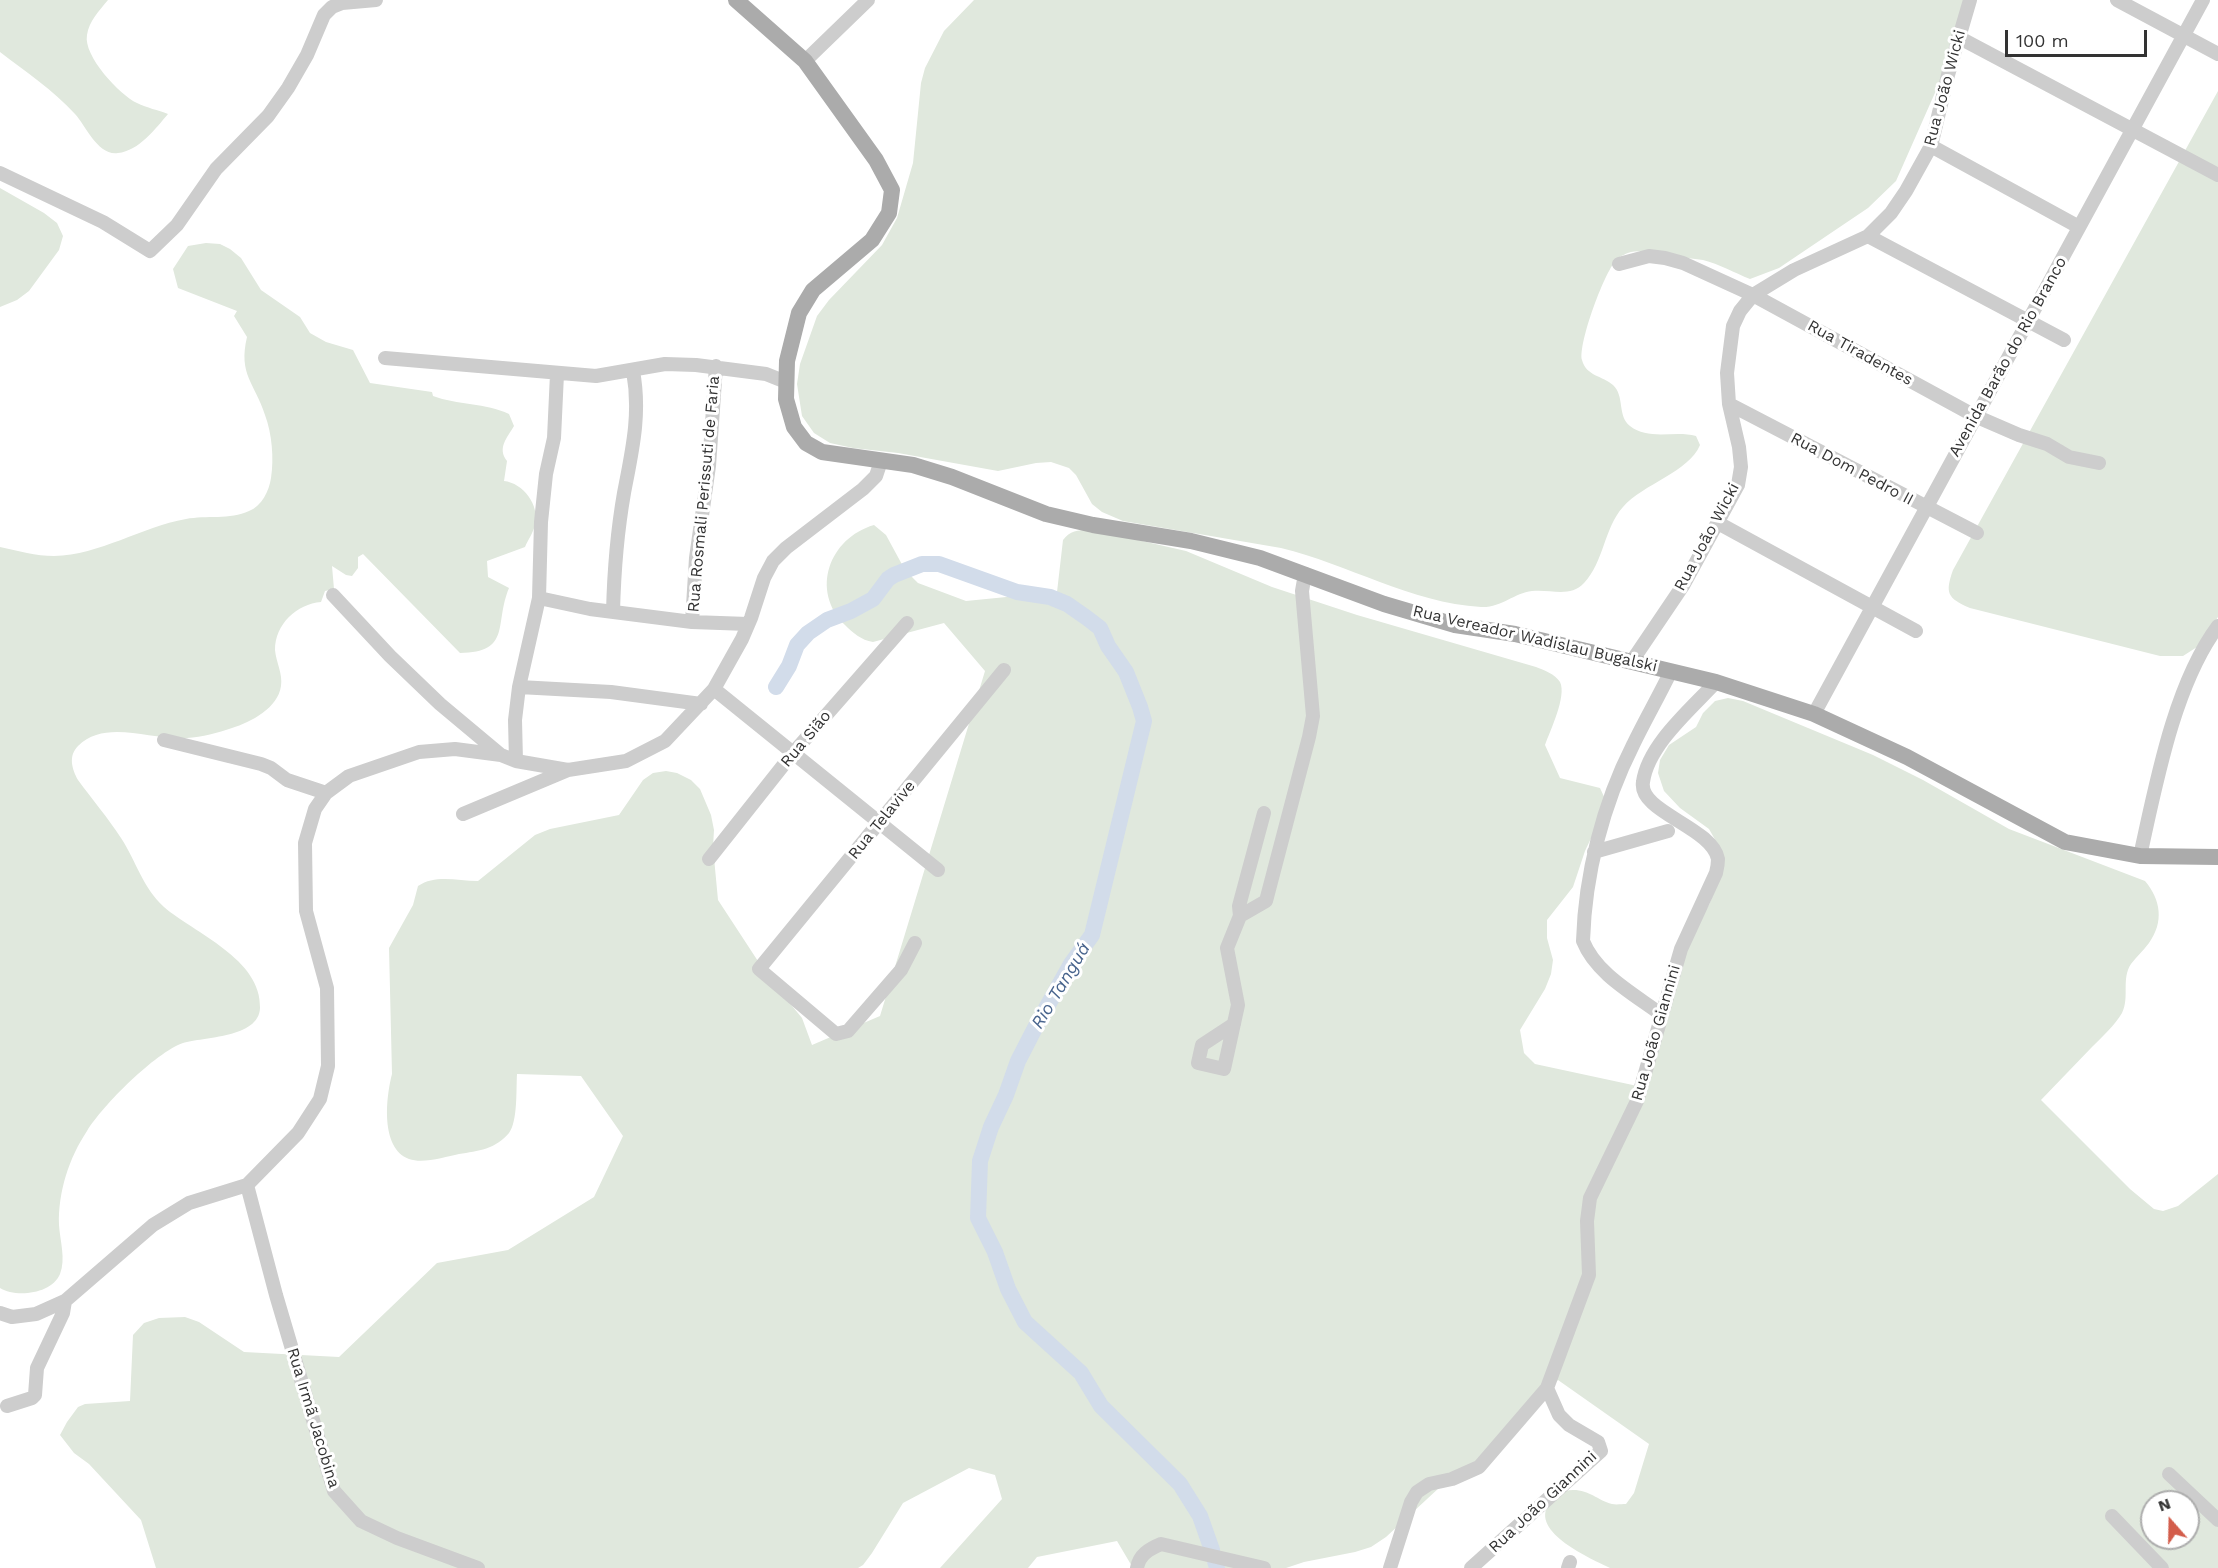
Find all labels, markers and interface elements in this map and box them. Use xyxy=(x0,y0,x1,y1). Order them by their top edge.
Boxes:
scale bar xyxy=(2008,18,2150,56)
street label: Rua João Wicki xyxy=(1920,28,1970,148)
text: 100 m xyxy=(2016,30,2069,51)
street label: Avenida Barão do Rio Branco xyxy=(1945,254,2071,460)
street label: Rua Tiradentes xyxy=(1804,316,1916,390)
street label: Rua Rosmali Perissuti de Faria xyxy=(684,375,724,613)
street label: Rua Dom Pedro II xyxy=(1787,429,1917,509)
street label: Rua João Wicki xyxy=(1670,480,1744,594)
street label: Rua Vereador Wadislau Bugalski xyxy=(1411,602,1659,676)
street label: Rua Sião xyxy=(777,707,835,771)
street label: Rua Telavive xyxy=(844,777,920,863)
water label: Rio Tanguá xyxy=(1027,939,1095,1033)
street label: Rua João Giannini xyxy=(1627,963,1685,1103)
street label: Rua Irmã Jacobina xyxy=(283,1346,343,1490)
street label: Rua João Giannini xyxy=(1485,1447,1601,1557)
north arrow xyxy=(2140,1490,2200,1550)
text: N xyxy=(2156,1494,2173,1515)

